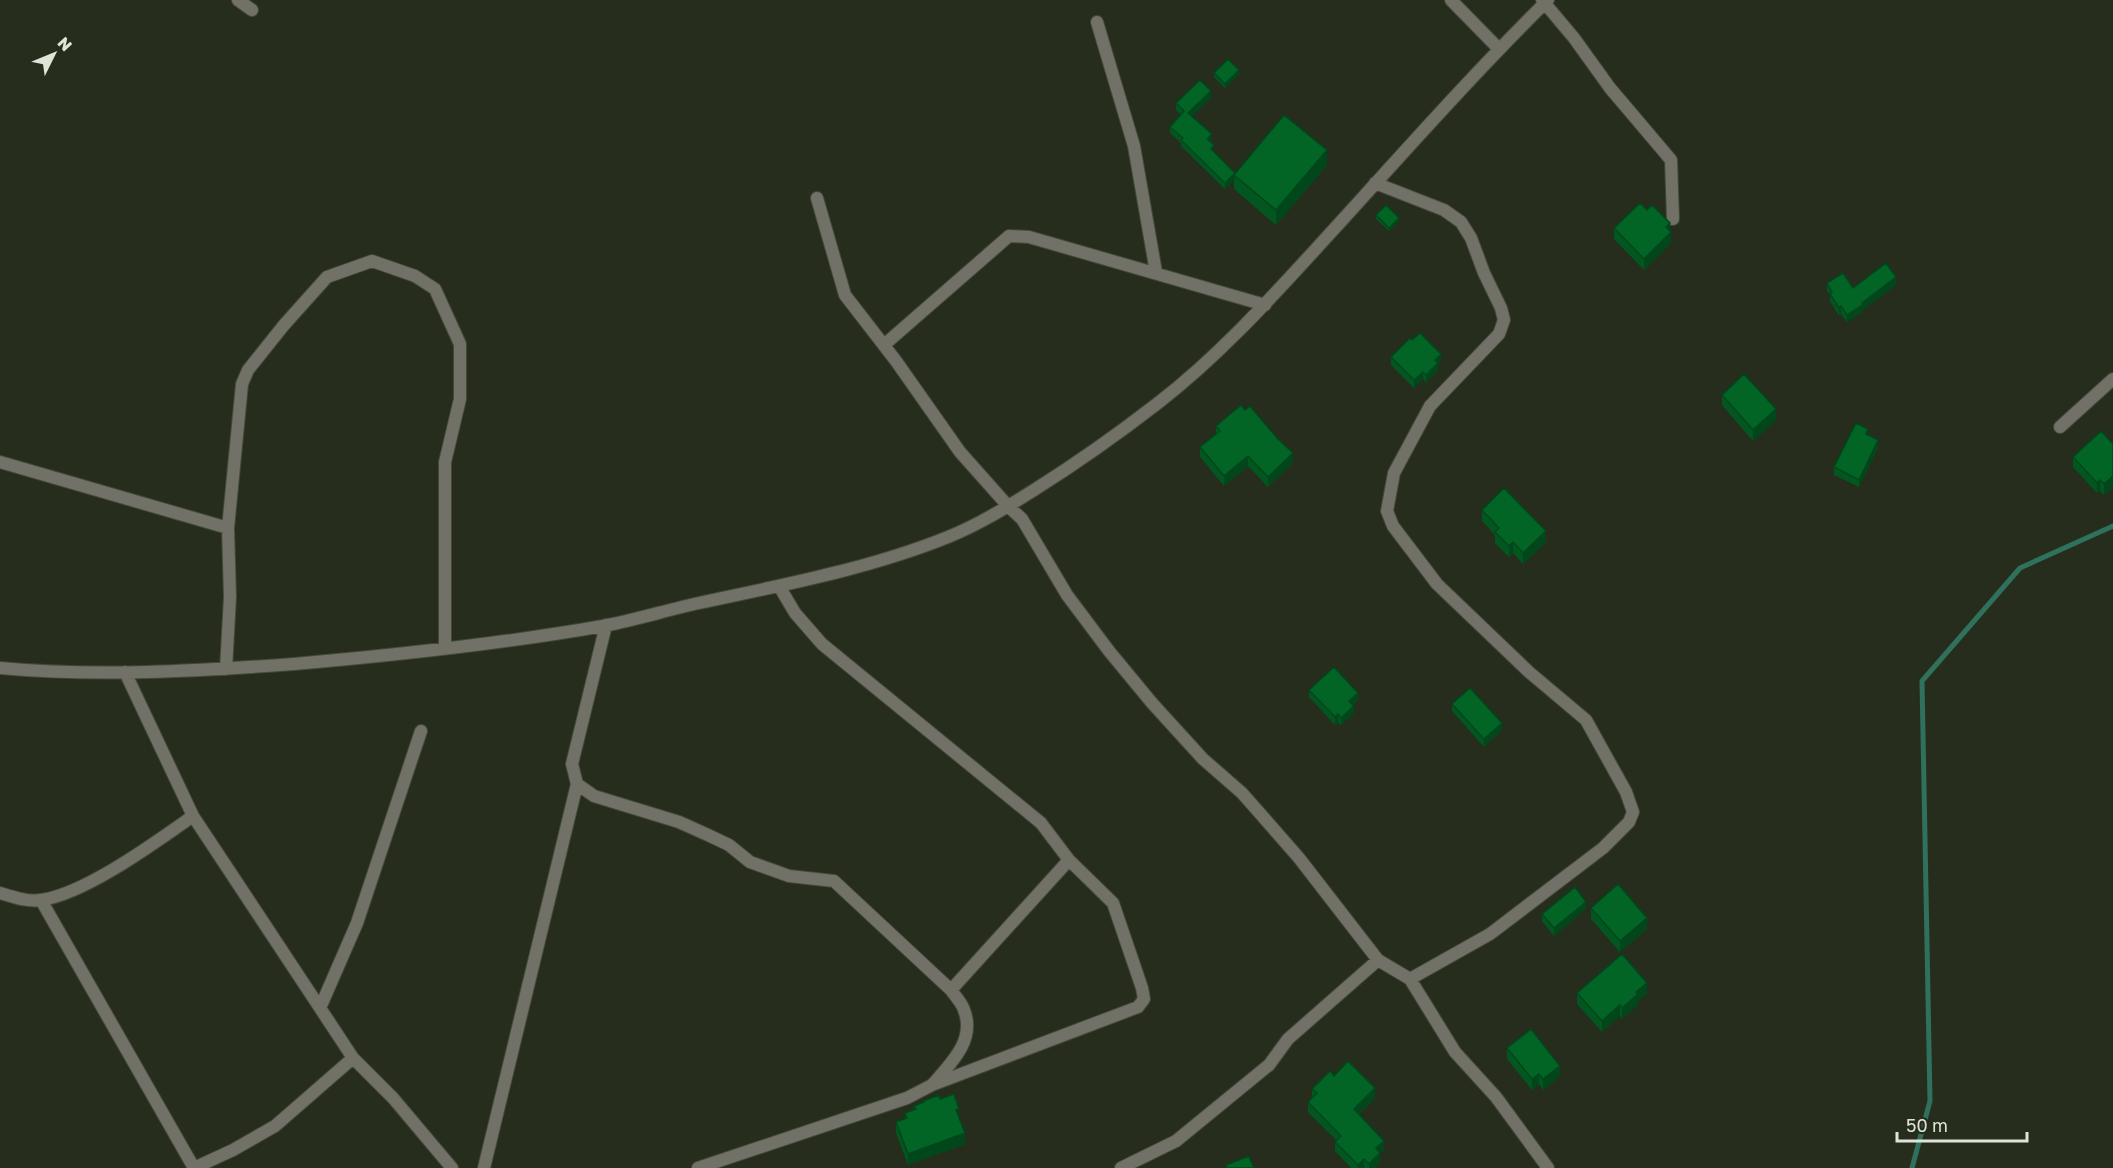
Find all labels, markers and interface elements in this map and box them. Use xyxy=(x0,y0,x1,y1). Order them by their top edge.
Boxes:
north arrow xyxy=(24,24,84,84)
text: N xyxy=(54,32,76,55)
scale bar xyxy=(1897,1105,2028,1143)
text: 50 m xyxy=(1906,1114,1948,1136)

